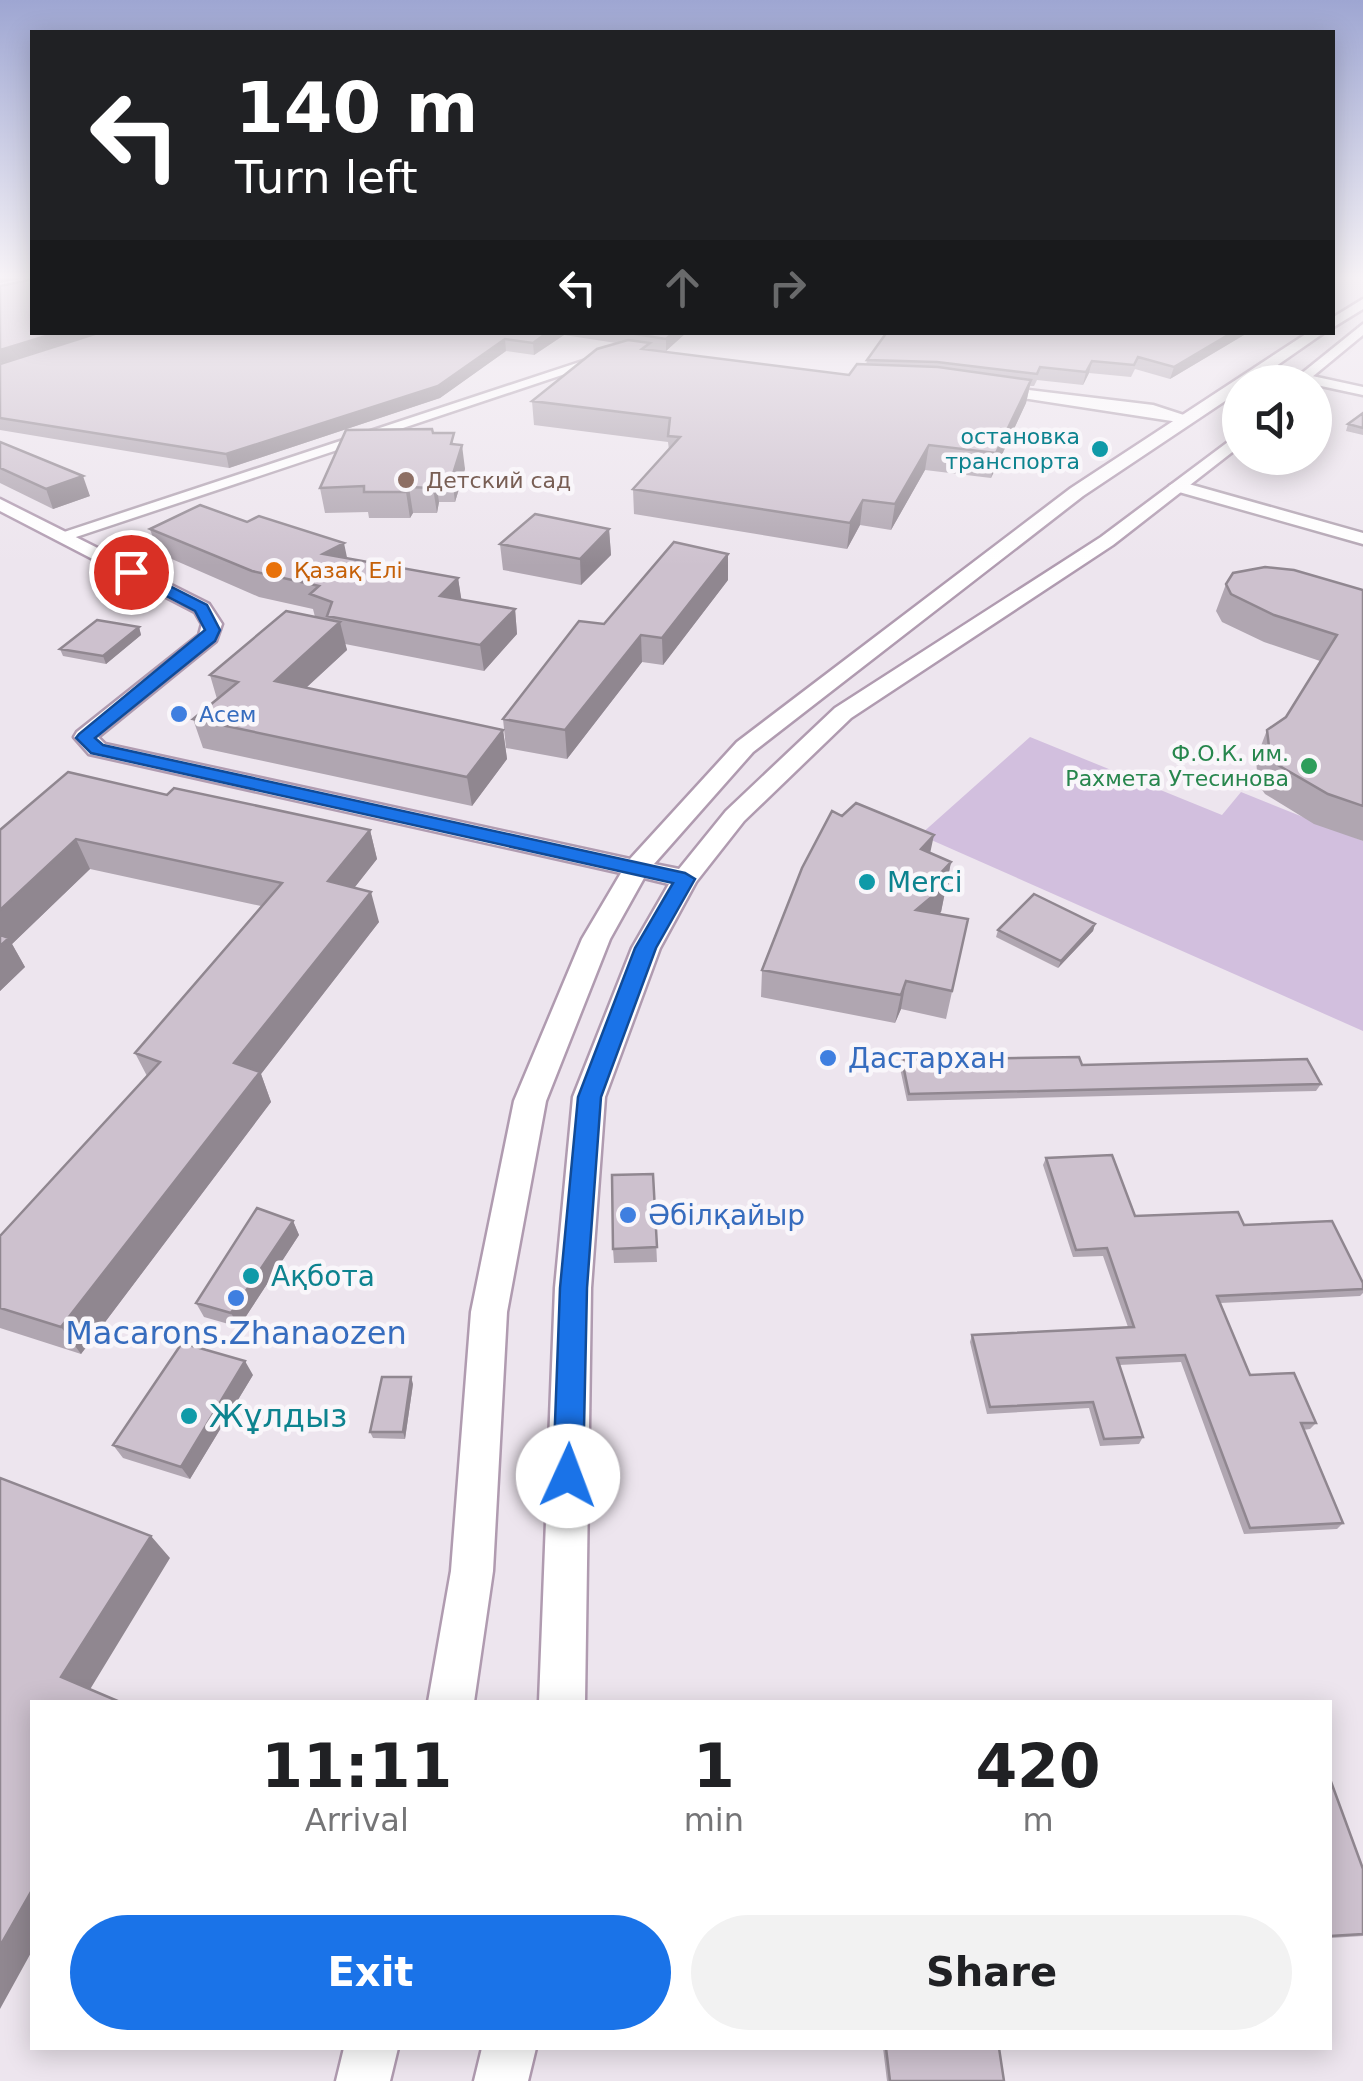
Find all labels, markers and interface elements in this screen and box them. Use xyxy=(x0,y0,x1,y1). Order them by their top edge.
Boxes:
text: 140 m xyxy=(235,67,478,149)
icon: left xyxy=(70,70,200,200)
text: Turn left xyxy=(235,151,418,204)
icon: left xyxy=(550,260,605,315)
icon: ahead xyxy=(655,260,710,315)
icon: right xyxy=(760,260,815,315)
map controls xyxy=(1222,365,1332,475)
button: sound xyxy=(1222,365,1332,475)
place label: остановка транспорта xyxy=(945,424,1080,474)
marker: остановка транспорта xyxy=(1089,438,1111,460)
place label: Детский сад xyxy=(426,468,571,493)
marker: Детский сад xyxy=(395,469,417,491)
pin xyxy=(89,530,174,615)
icon: arrive xyxy=(104,545,159,600)
place label: Қазақ Елі xyxy=(294,558,403,583)
marker: Қазақ Елі xyxy=(263,559,285,581)
place label: Асем xyxy=(199,702,256,727)
marker: Асем xyxy=(168,703,190,725)
place label: Ф.О.К. им. Рахмета Утесинова xyxy=(1065,741,1289,791)
marker: Ф.О.К. им. Рахмета Утесинова xyxy=(1298,755,1320,777)
place label: Merci xyxy=(887,866,962,899)
marker: Merci xyxy=(856,871,878,893)
place label: Дастархан xyxy=(848,1042,1006,1075)
marker: Дастархан xyxy=(817,1047,839,1069)
place label: Әбілқайыр xyxy=(648,1199,805,1232)
marker: Әбілқайыр xyxy=(617,1204,639,1226)
place label: Ақбота xyxy=(271,1260,375,1293)
marker: Ақбота xyxy=(240,1265,262,1287)
marker: Macarons.Zhanaozen xyxy=(225,1287,247,1309)
place label: Macarons.Zhanaozen xyxy=(65,1314,407,1352)
place label: Жұлдыз xyxy=(209,1397,347,1435)
marker: Жұлдыз xyxy=(178,1405,200,1427)
position arrow xyxy=(516,1424,620,1528)
text: 11:11 xyxy=(261,1731,452,1801)
text: 1 xyxy=(693,1731,735,1801)
text: 420 xyxy=(975,1731,1101,1801)
text: Arrival xyxy=(305,1801,409,1839)
text: min xyxy=(684,1801,744,1839)
text: m xyxy=(1022,1801,1054,1839)
button: Exit xyxy=(70,1915,671,2030)
button: Share xyxy=(691,1915,1292,2030)

